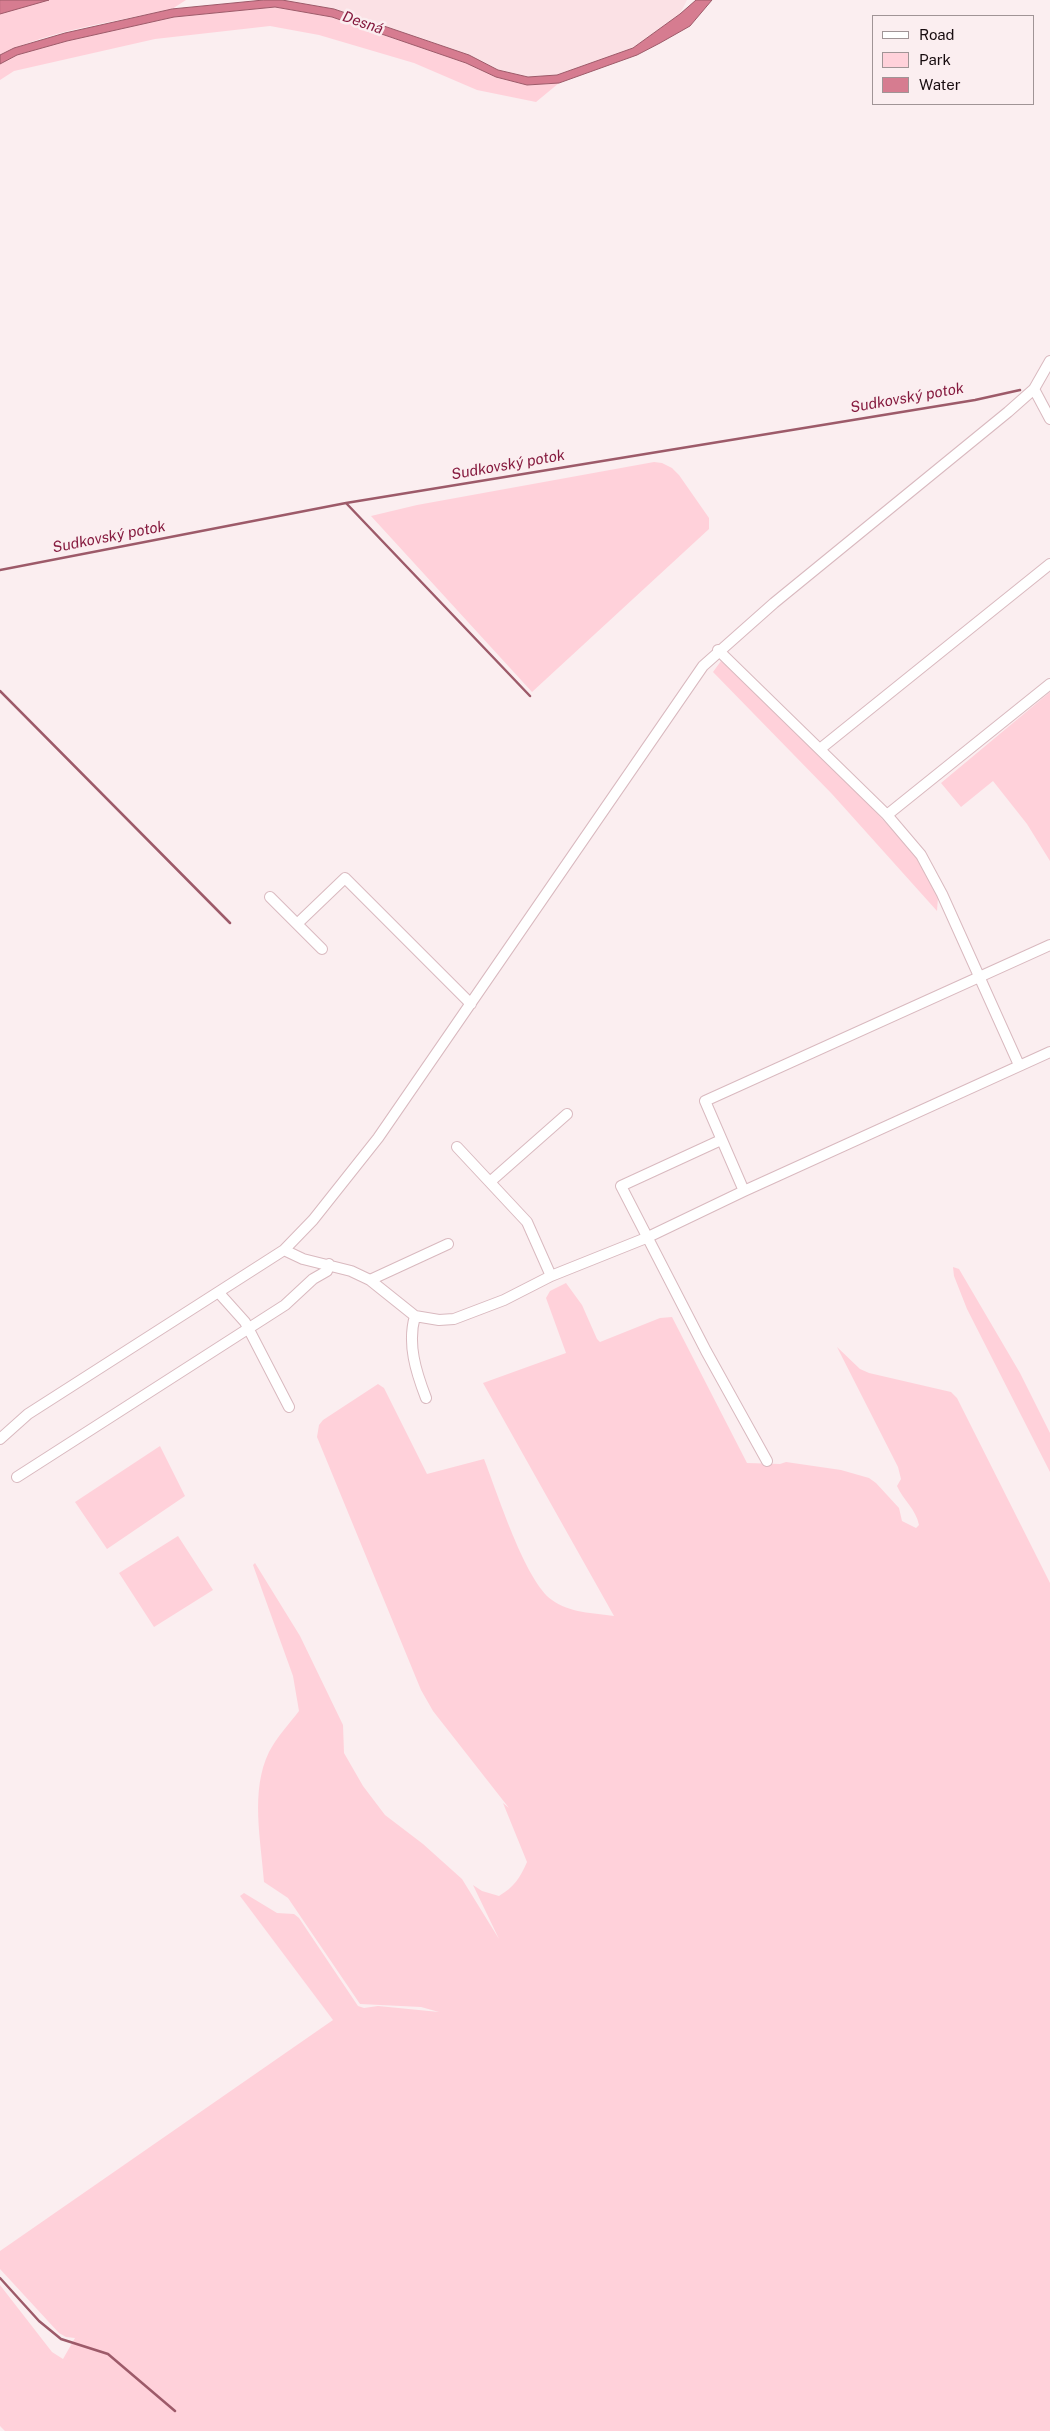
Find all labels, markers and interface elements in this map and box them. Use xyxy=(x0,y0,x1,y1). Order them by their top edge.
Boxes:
water label: Desná xyxy=(340,8,386,38)
legend xyxy=(872,15,1035,105)
text: Road xyxy=(919,26,955,43)
text: Park xyxy=(919,51,951,68)
text: Water xyxy=(919,76,961,93)
water label: Sudkovský potok xyxy=(849,379,965,417)
water label: Sudkovský potok xyxy=(450,446,566,484)
water label: Sudkovský potok xyxy=(51,517,167,557)

